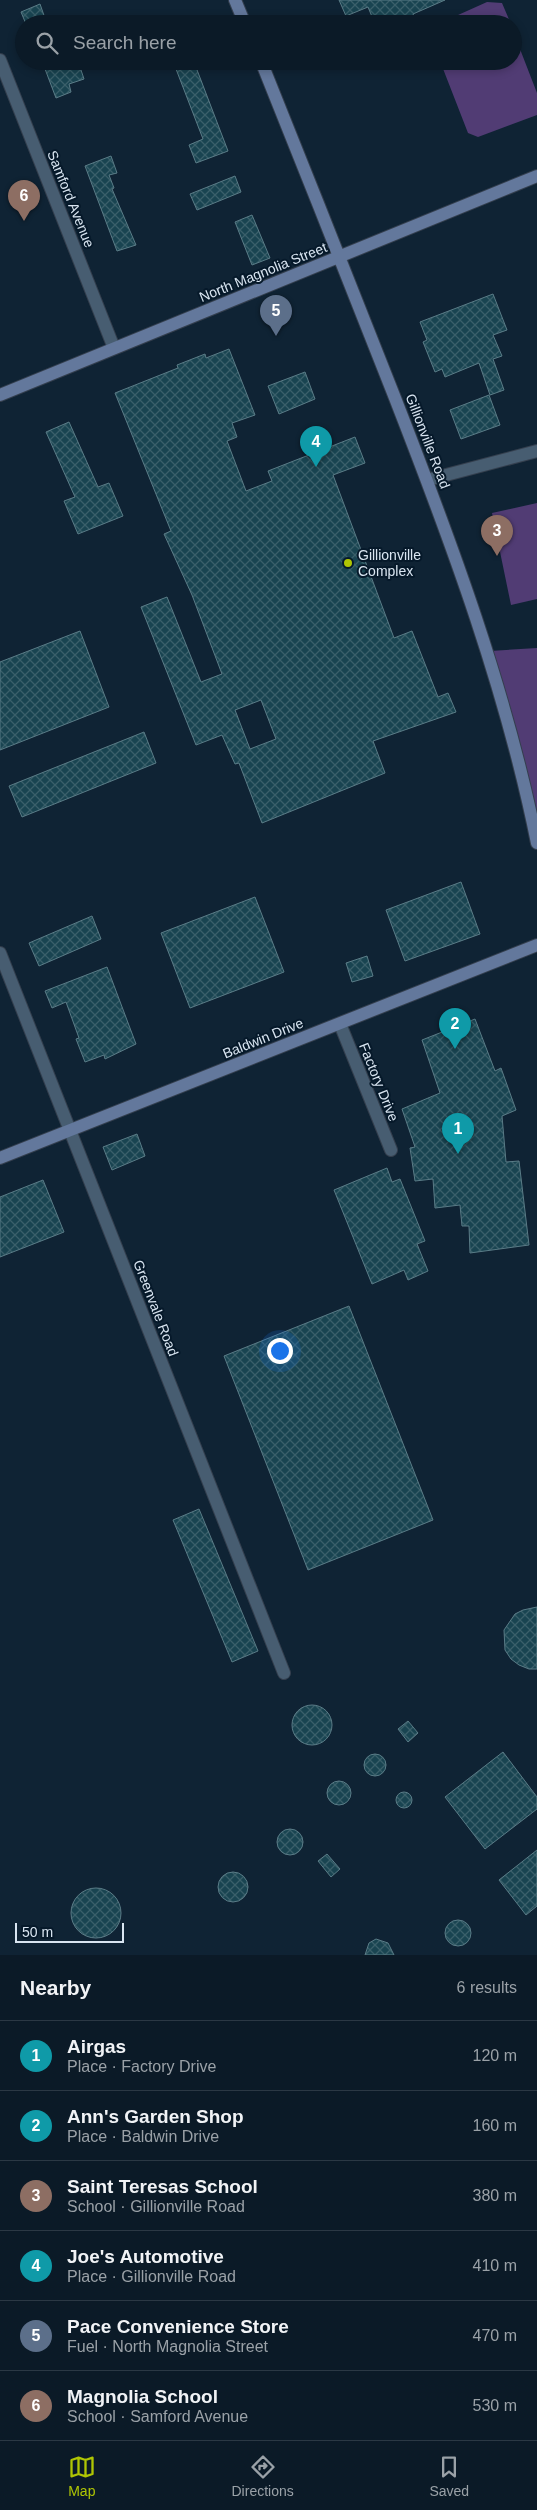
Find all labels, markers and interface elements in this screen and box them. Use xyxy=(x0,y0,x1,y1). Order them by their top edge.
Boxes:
search box xyxy=(15,15,522,70)
icon: search xyxy=(33,29,61,57)
text: Search here xyxy=(73,32,177,53)
street label: Samford Avenue xyxy=(44,148,98,250)
pin: 6 xyxy=(8,180,40,221)
street label: North Magnolia Street xyxy=(197,239,329,305)
pin: 5 xyxy=(260,295,292,336)
street label: Gillionville Road xyxy=(403,391,453,491)
pin: 4 xyxy=(300,426,332,467)
pin: 3 xyxy=(481,515,513,556)
place label: Gillionville Complex xyxy=(358,547,421,579)
marker: Gillionville Complex xyxy=(342,557,354,569)
pin: 2 xyxy=(439,1008,471,1049)
street label: Baldwin Drive xyxy=(220,1014,306,1061)
street label: Factory Drive xyxy=(356,1040,402,1124)
pin: 1 xyxy=(442,1113,474,1154)
street label: Greenvale Road xyxy=(130,1258,182,1358)
your location xyxy=(267,1338,293,1364)
scale bar xyxy=(15,1920,124,1943)
text: 50 m xyxy=(22,1924,53,1940)
text: Nearby xyxy=(20,1976,91,1999)
text: 6 results xyxy=(457,1979,517,1996)
text: Airgas xyxy=(67,2036,126,2057)
text: 1 xyxy=(32,2047,40,2064)
text: 120 m xyxy=(473,2047,517,2064)
text: Place · Factory Drive xyxy=(67,2058,216,2075)
text: Ann's Garden Shop xyxy=(67,2106,244,2127)
text: 2 xyxy=(32,2117,40,2134)
text: 160 m xyxy=(473,2117,517,2134)
text: Place · Baldwin Drive xyxy=(67,2128,219,2145)
text: Saint Teresas School xyxy=(67,2176,258,2197)
text: 3 xyxy=(32,2187,40,2204)
text: 380 m xyxy=(473,2187,517,2204)
text: School · Gillionville Road xyxy=(67,2198,245,2215)
text: Joe's Automotive xyxy=(67,2246,224,2267)
text: 4 xyxy=(32,2257,40,2274)
text: 410 m xyxy=(473,2257,517,2274)
text: Place · Gillionville Road xyxy=(67,2268,236,2285)
text: Pace Convenience Store xyxy=(67,2316,289,2337)
text: 5 xyxy=(32,2327,40,2344)
text: 470 m xyxy=(473,2327,517,2344)
text: Fuel · North Magnolia Street xyxy=(67,2338,268,2355)
text: Magnolia School xyxy=(67,2386,218,2407)
text: 6 xyxy=(32,2397,40,2414)
text: 530 m xyxy=(473,2397,517,2414)
text: School · Samford Avenue xyxy=(67,2408,248,2425)
tab: Map xyxy=(68,2453,96,2499)
tab: Directions xyxy=(232,2453,294,2499)
tab: Saved xyxy=(429,2453,469,2499)

